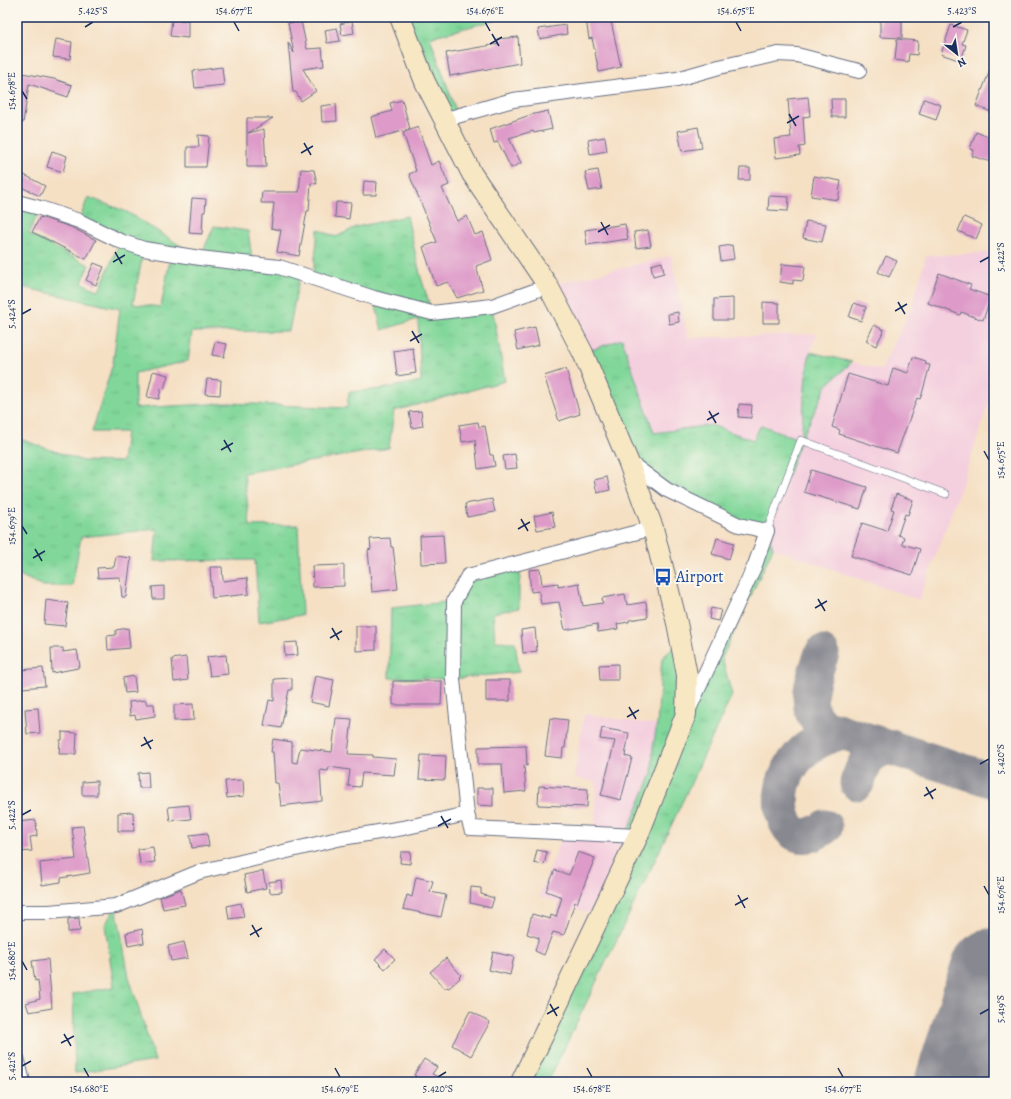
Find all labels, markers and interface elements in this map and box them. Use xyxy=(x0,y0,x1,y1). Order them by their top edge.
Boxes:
text: 5.425°S xyxy=(78,4,108,17)
text: 154.677°E xyxy=(215,4,253,17)
text: 154.676°E xyxy=(466,4,504,17)
text: 154.675°E xyxy=(717,4,755,17)
text: 5.423°S xyxy=(947,4,977,17)
north arrow xyxy=(937,34,977,74)
text: N xyxy=(955,54,969,71)
text: 154.678°E xyxy=(5,72,18,110)
text: 5.422°S xyxy=(994,242,1007,272)
text: 5.424°S xyxy=(5,299,18,329)
text: 154.675°E xyxy=(994,441,1007,479)
text: 154.679°E xyxy=(5,507,18,545)
place label: Airport xyxy=(675,566,724,588)
bus stop icon: Airport xyxy=(653,567,673,587)
text: 5.420°S xyxy=(994,744,1007,774)
text: 5.422°S xyxy=(5,800,18,830)
text: 154.676°E xyxy=(994,876,1007,914)
text: 154.680°E xyxy=(5,941,18,981)
text: 5.419°S xyxy=(994,995,1007,1023)
text: 5.421°S xyxy=(5,1052,18,1080)
text: 154.680°E xyxy=(69,1082,109,1095)
text: 154.679°E xyxy=(321,1082,359,1095)
text: 5.420°S xyxy=(423,1082,453,1095)
text: 154.678°E xyxy=(573,1082,611,1095)
text: 154.677°E xyxy=(824,1082,862,1095)

